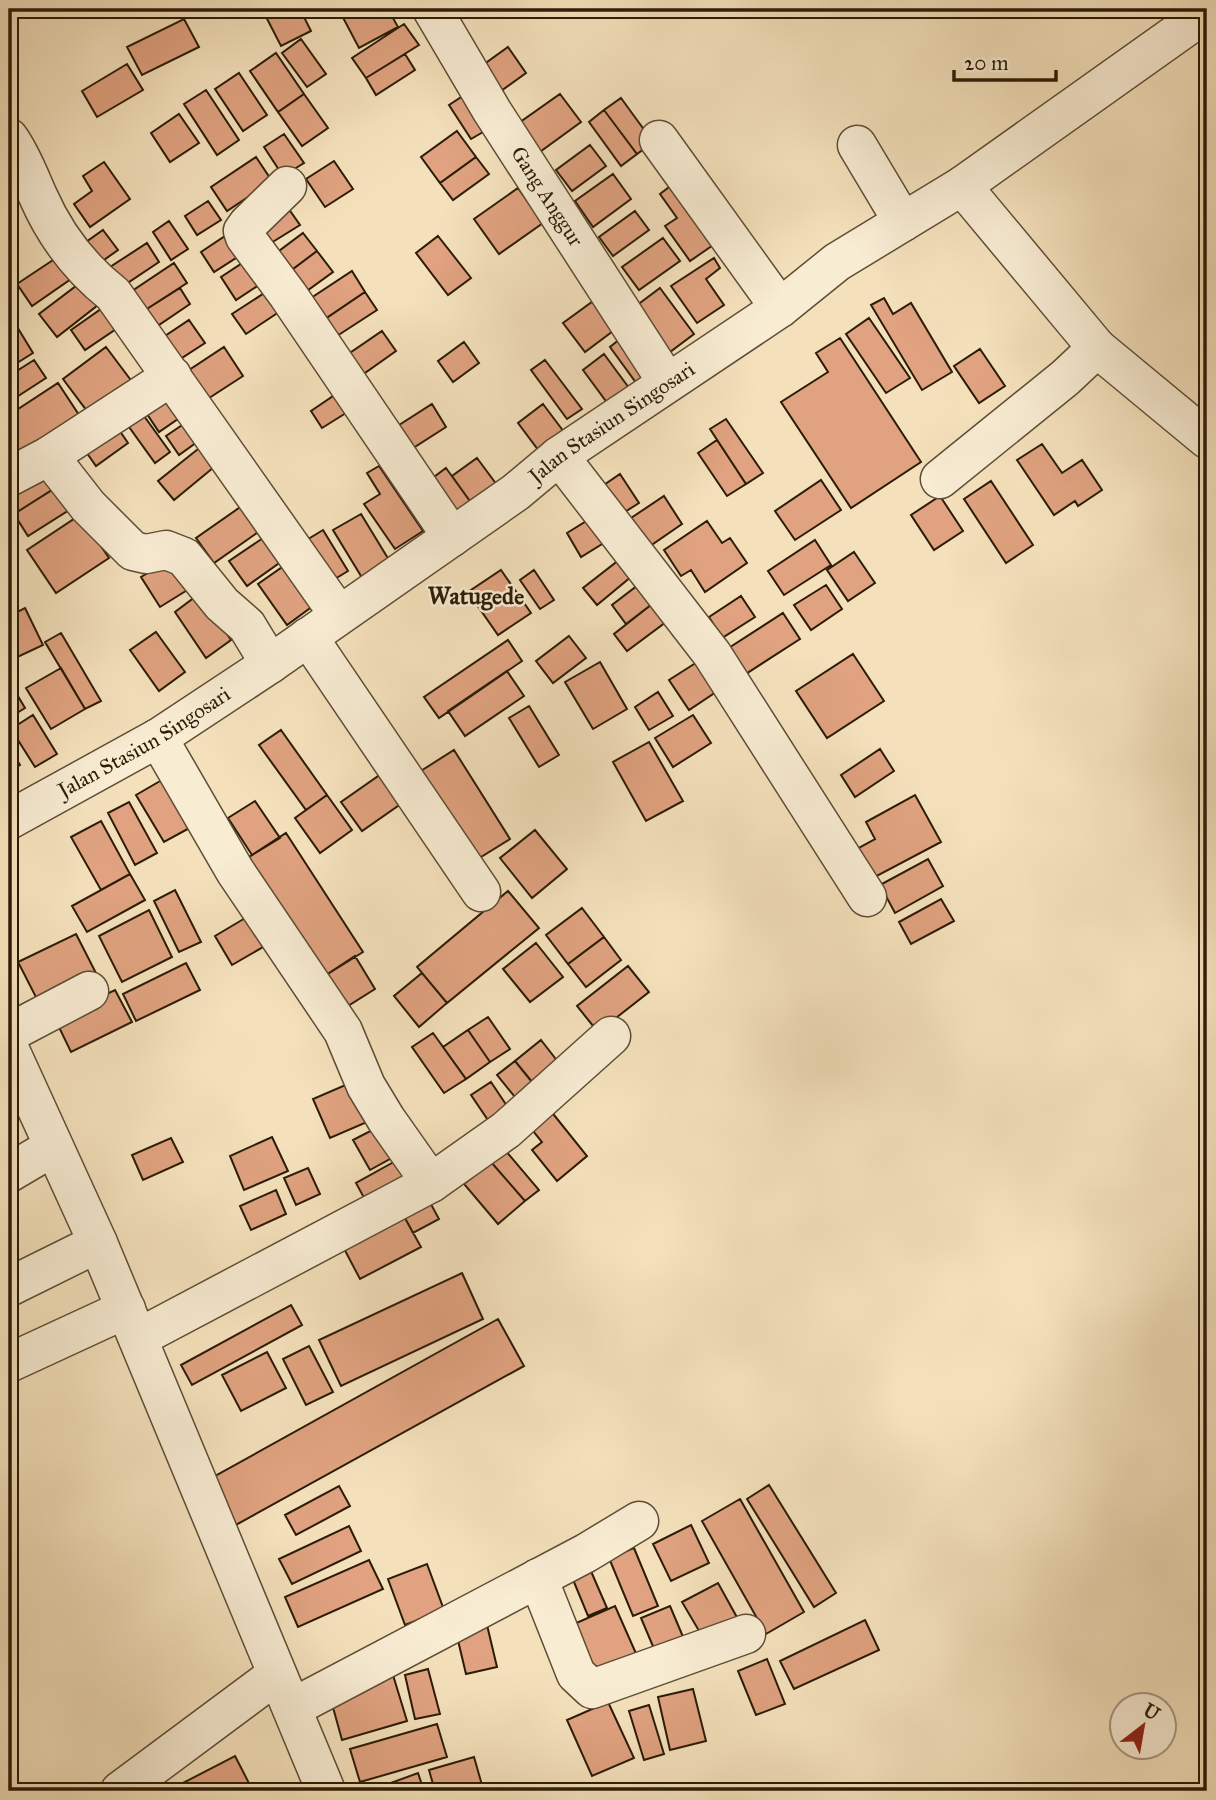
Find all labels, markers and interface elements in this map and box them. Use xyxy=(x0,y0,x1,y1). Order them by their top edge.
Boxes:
scale bar xyxy=(954,38,1055,82)
text: 20 m xyxy=(964,50,1009,76)
street label: Gang Anggur xyxy=(505,141,589,252)
street label: Jalan Stasiun Singosari xyxy=(522,356,700,490)
district label: Watugede xyxy=(428,581,524,611)
street label: Jalan Stasiun Singosari xyxy=(52,681,235,804)
north arrow xyxy=(1108,1692,1178,1762)
text: U xyxy=(1139,1698,1165,1726)

